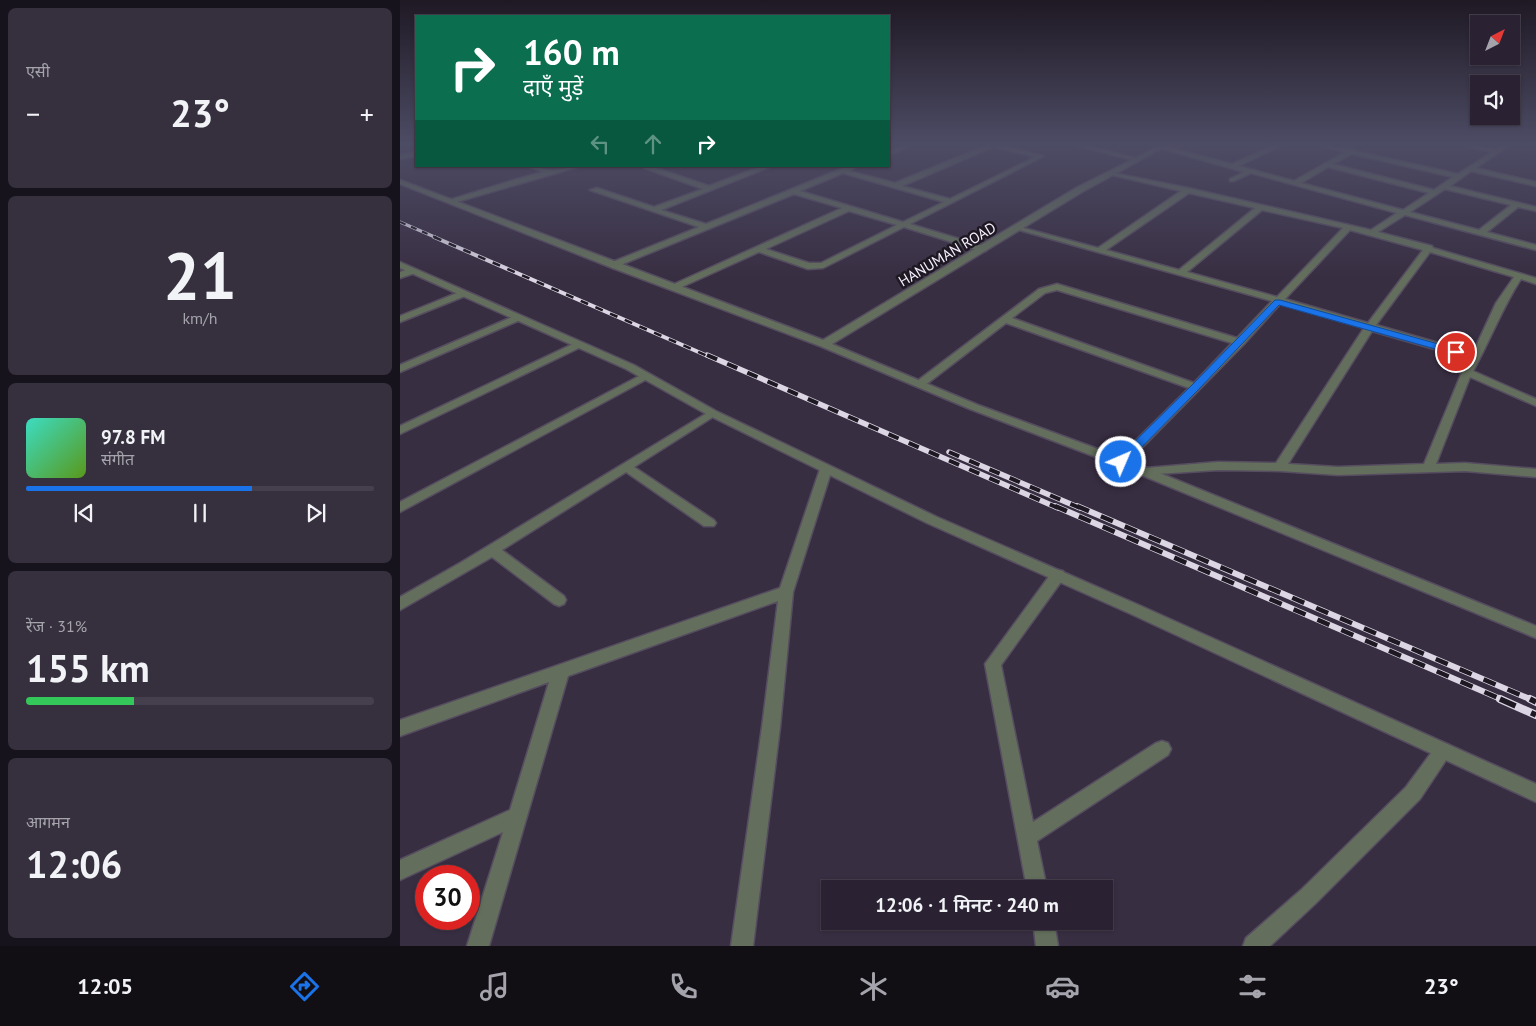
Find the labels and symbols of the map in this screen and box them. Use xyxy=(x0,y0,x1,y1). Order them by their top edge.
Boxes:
north arrow xyxy=(1470,15,1520,65)
street label: HANUMAN ROAD xyxy=(895,217,999,291)
pin xyxy=(1435,331,1477,373)
position arrow xyxy=(1094,435,1146,487)
speed limit sign: 30 xyxy=(415,865,480,930)

